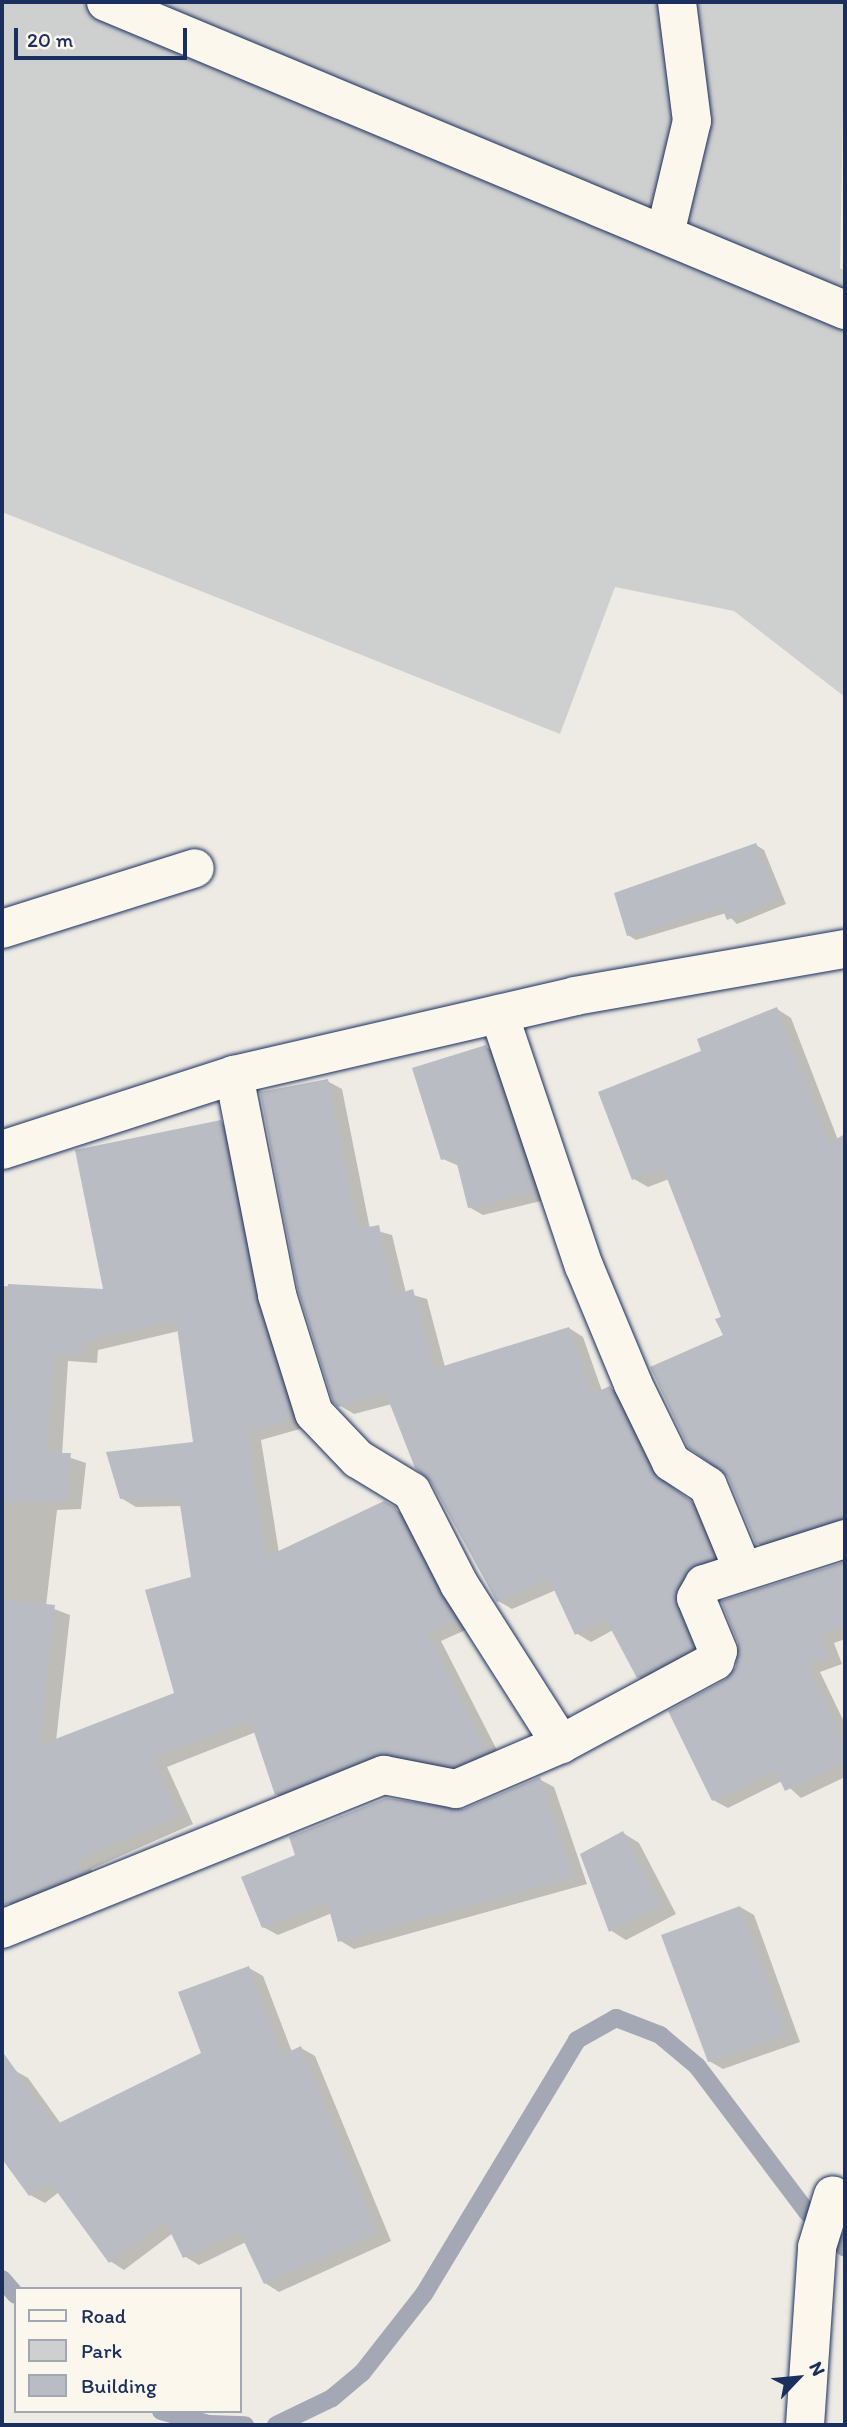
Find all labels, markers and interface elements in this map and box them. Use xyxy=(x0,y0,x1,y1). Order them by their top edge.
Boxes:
scale bar xyxy=(18,14,191,58)
text: 20 m xyxy=(27,27,73,52)
legend xyxy=(14,2287,242,2413)
text: Road xyxy=(81,2303,126,2328)
text: Park xyxy=(81,2338,122,2363)
north arrow xyxy=(763,2343,833,2413)
text: N xyxy=(804,2358,830,2379)
text: Building xyxy=(81,2373,157,2398)

